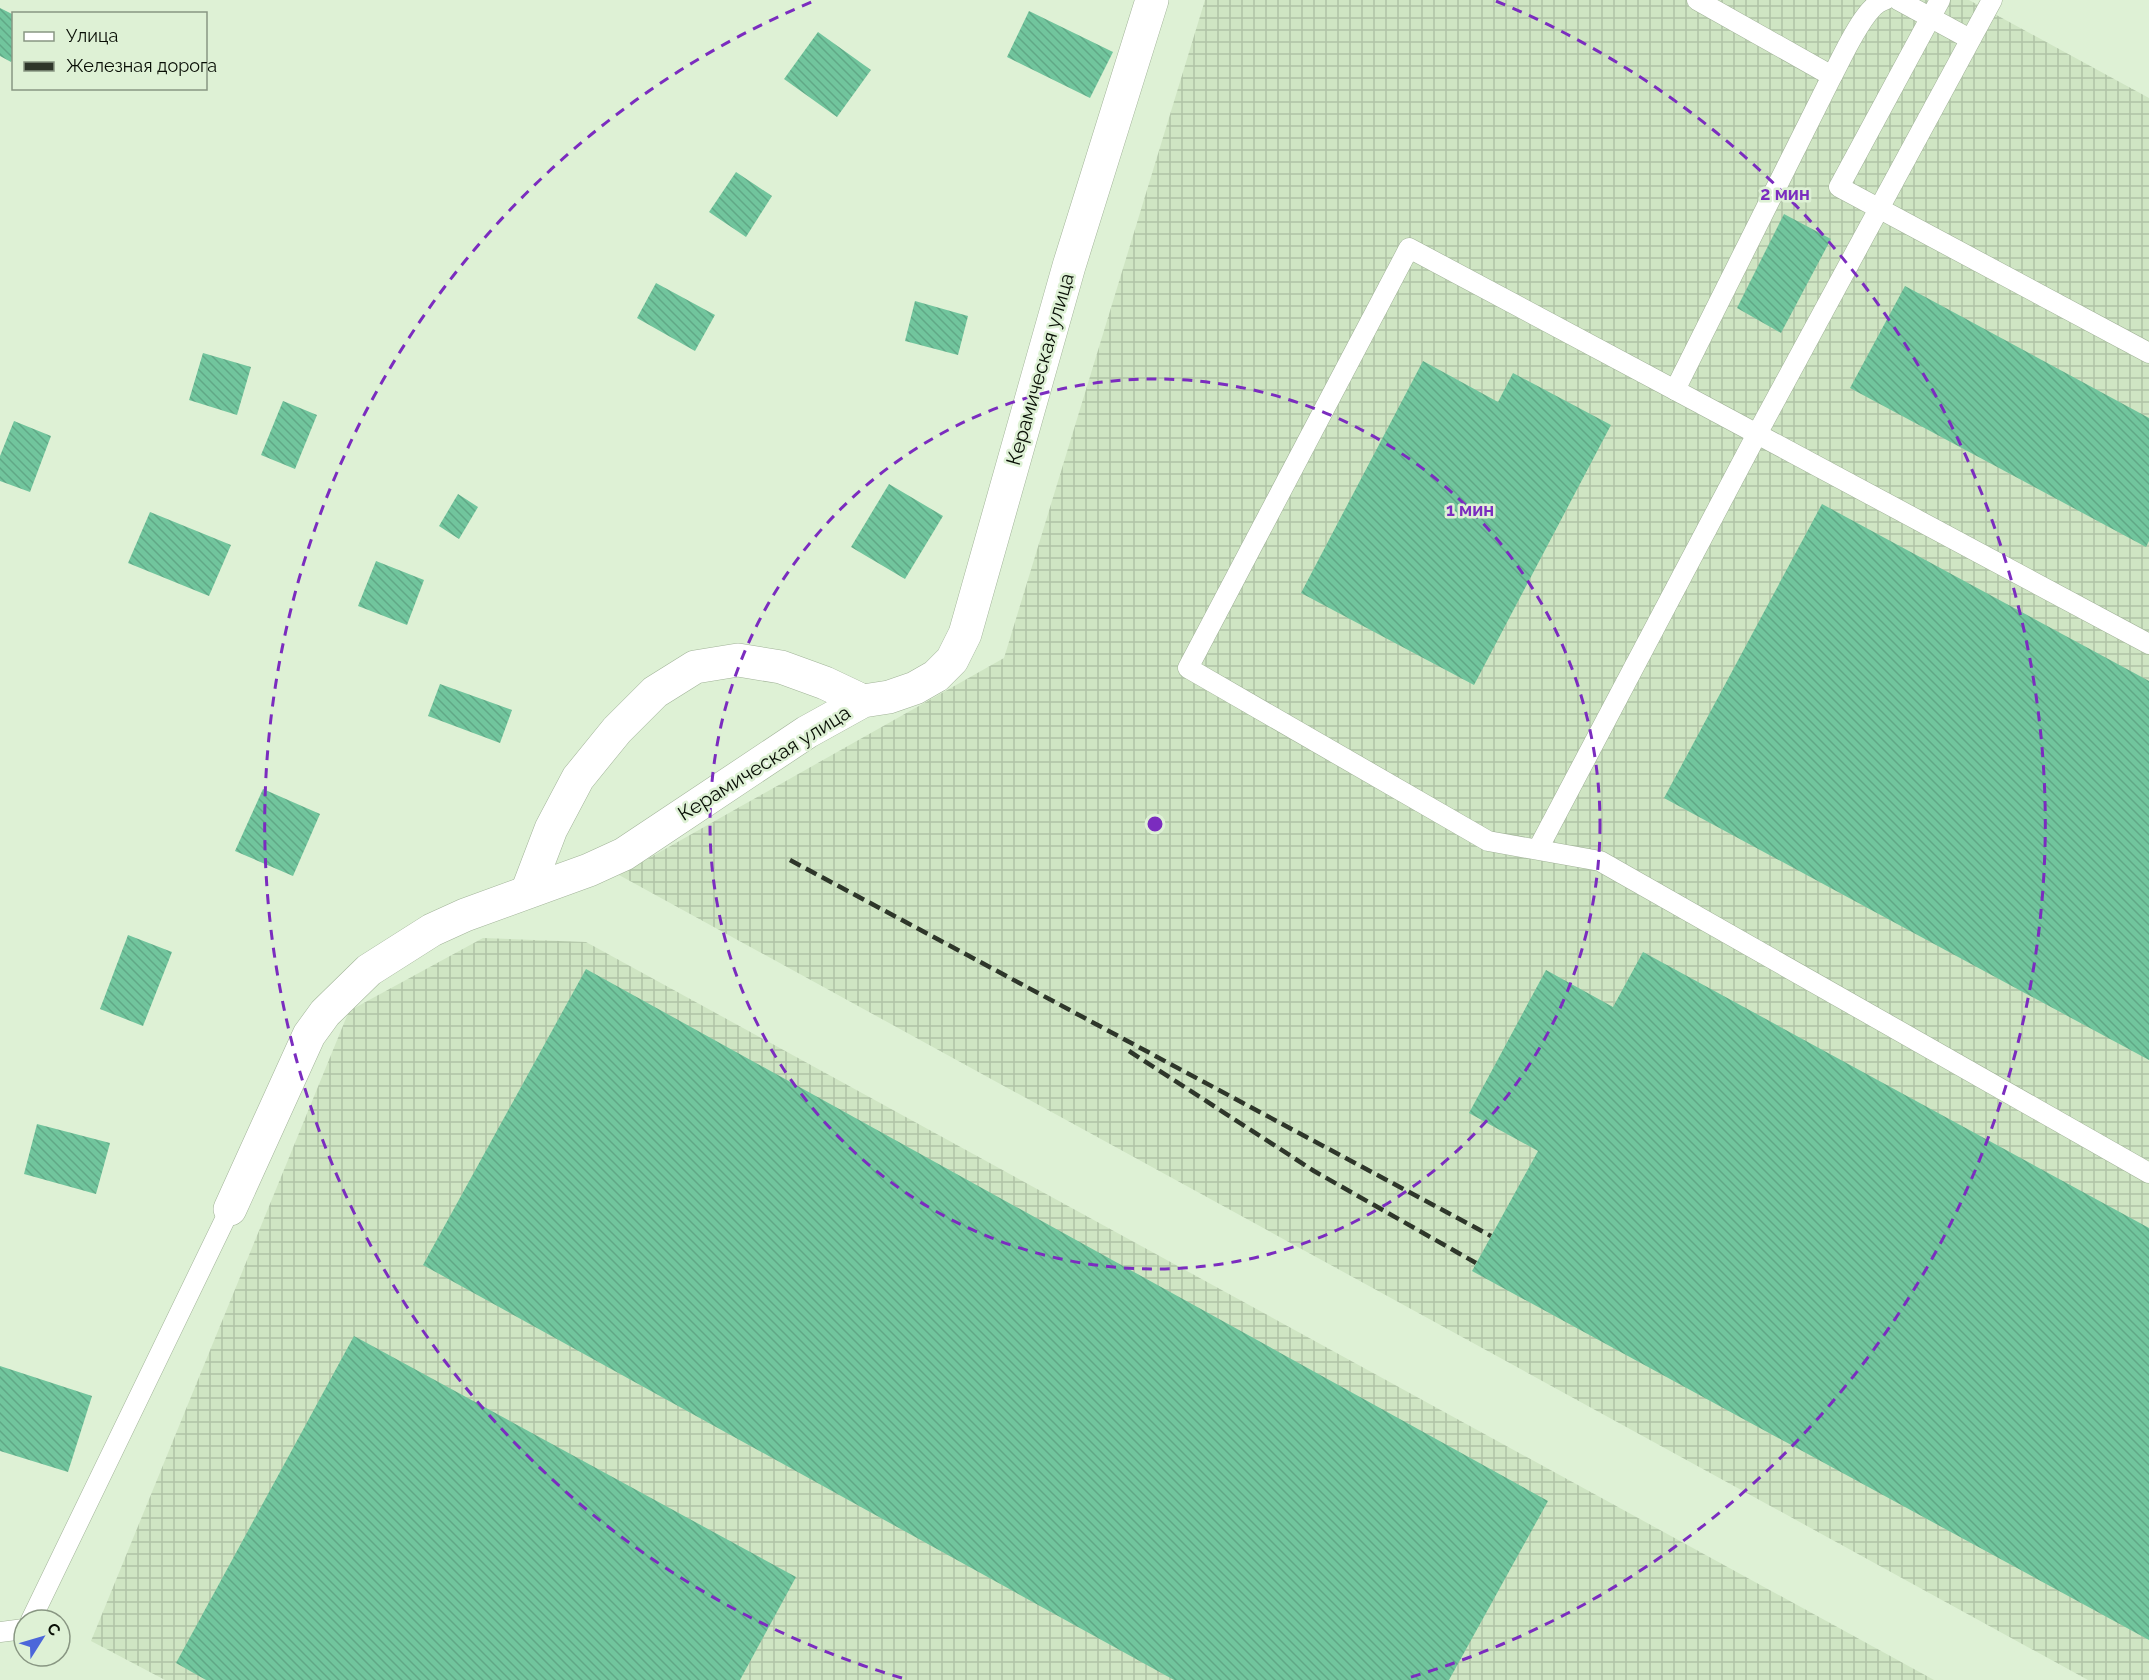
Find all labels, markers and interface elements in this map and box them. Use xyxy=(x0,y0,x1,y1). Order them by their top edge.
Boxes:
legend xyxy=(12,12,207,90)
text: Улица xyxy=(66,25,118,46)
text: Железная дорога xyxy=(66,55,217,76)
text: 2 мин xyxy=(1760,183,1810,204)
street label: Керамическая улица xyxy=(1001,270,1079,468)
text: 1 мин xyxy=(1446,499,1494,520)
street label: Керамическая улица xyxy=(673,700,855,826)
centre of rings xyxy=(1145,814,1165,834)
north arrow xyxy=(12,1608,72,1668)
text: С xyxy=(43,1619,64,1639)

